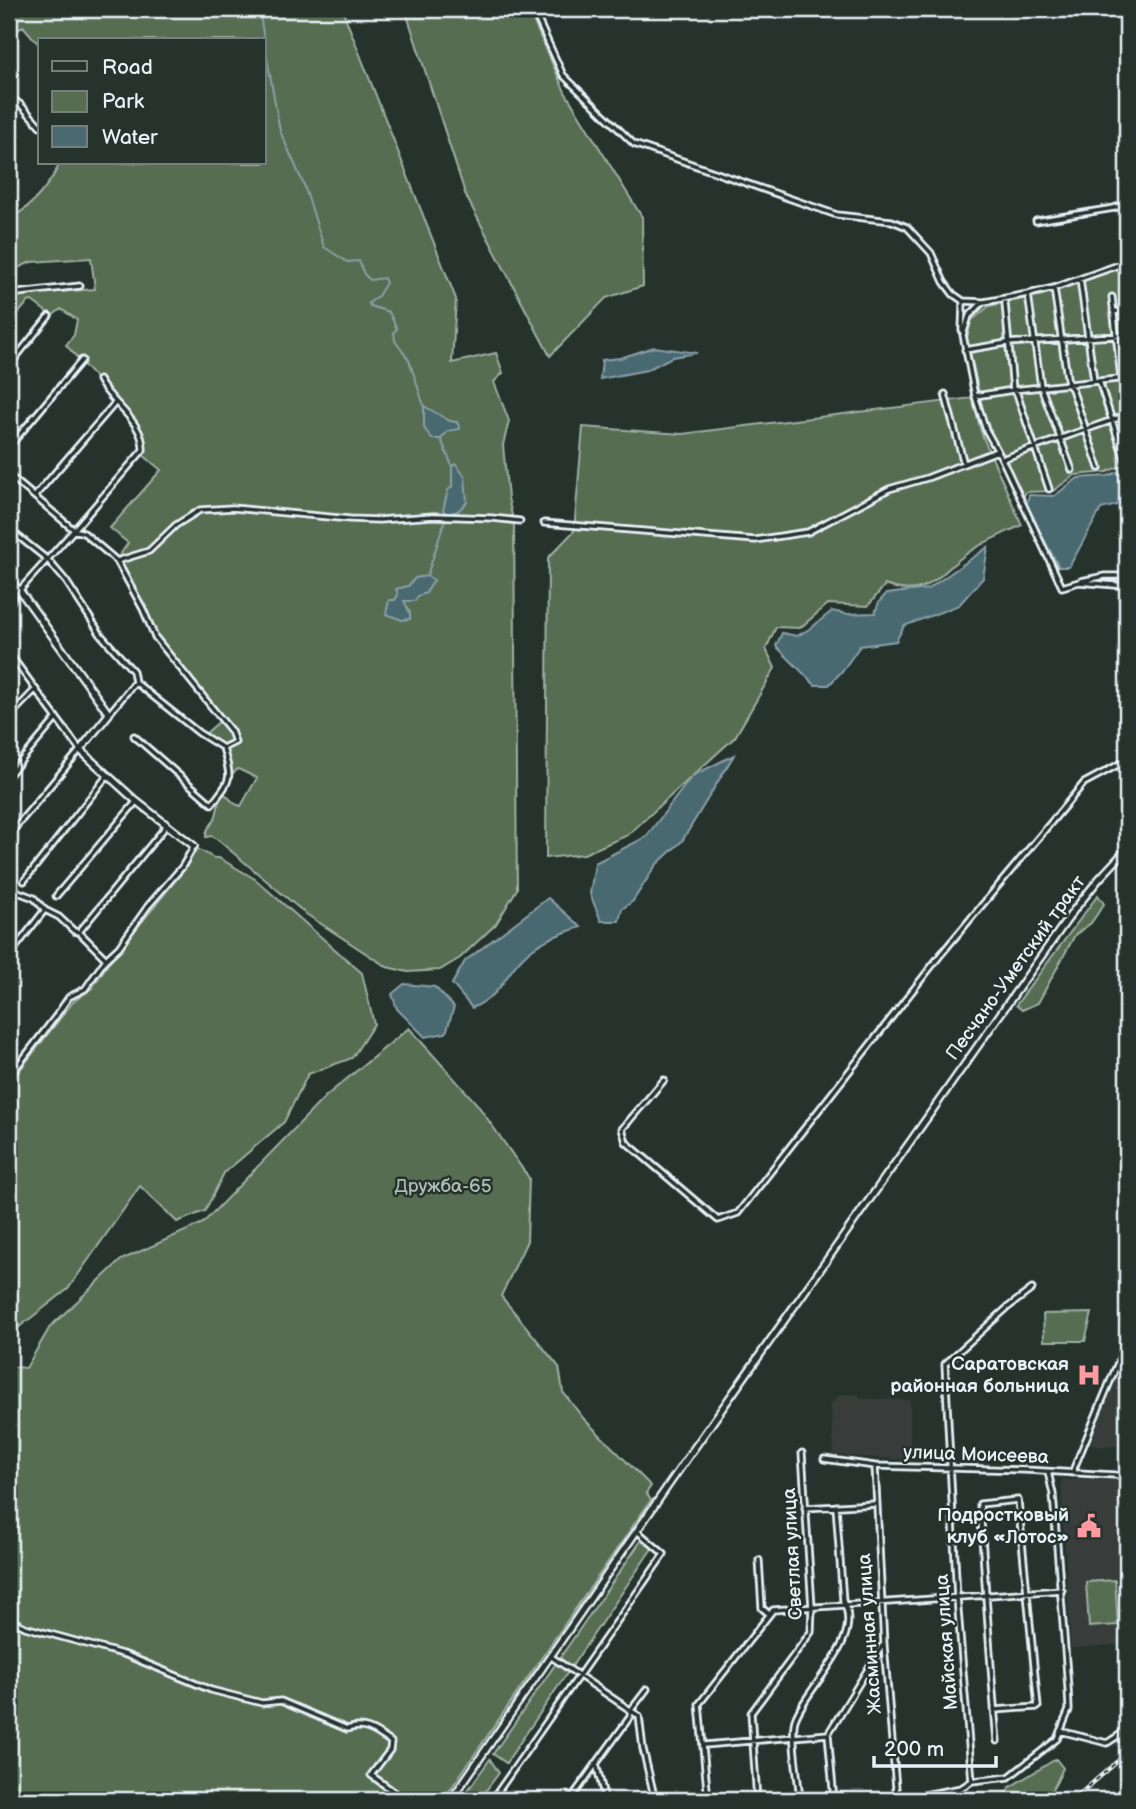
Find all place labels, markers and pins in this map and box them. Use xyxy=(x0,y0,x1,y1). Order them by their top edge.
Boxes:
place label: Саратовская районная больница xyxy=(890,1353,1070,1398)
hospital icon: Саратовская районная больница xyxy=(1075,1361,1103,1389)
place label: Подростковый клуб «Лотос» xyxy=(937,1504,1069,1549)
public building icon: Подростковый клуб «Лотос» xyxy=(1075,1512,1103,1540)

